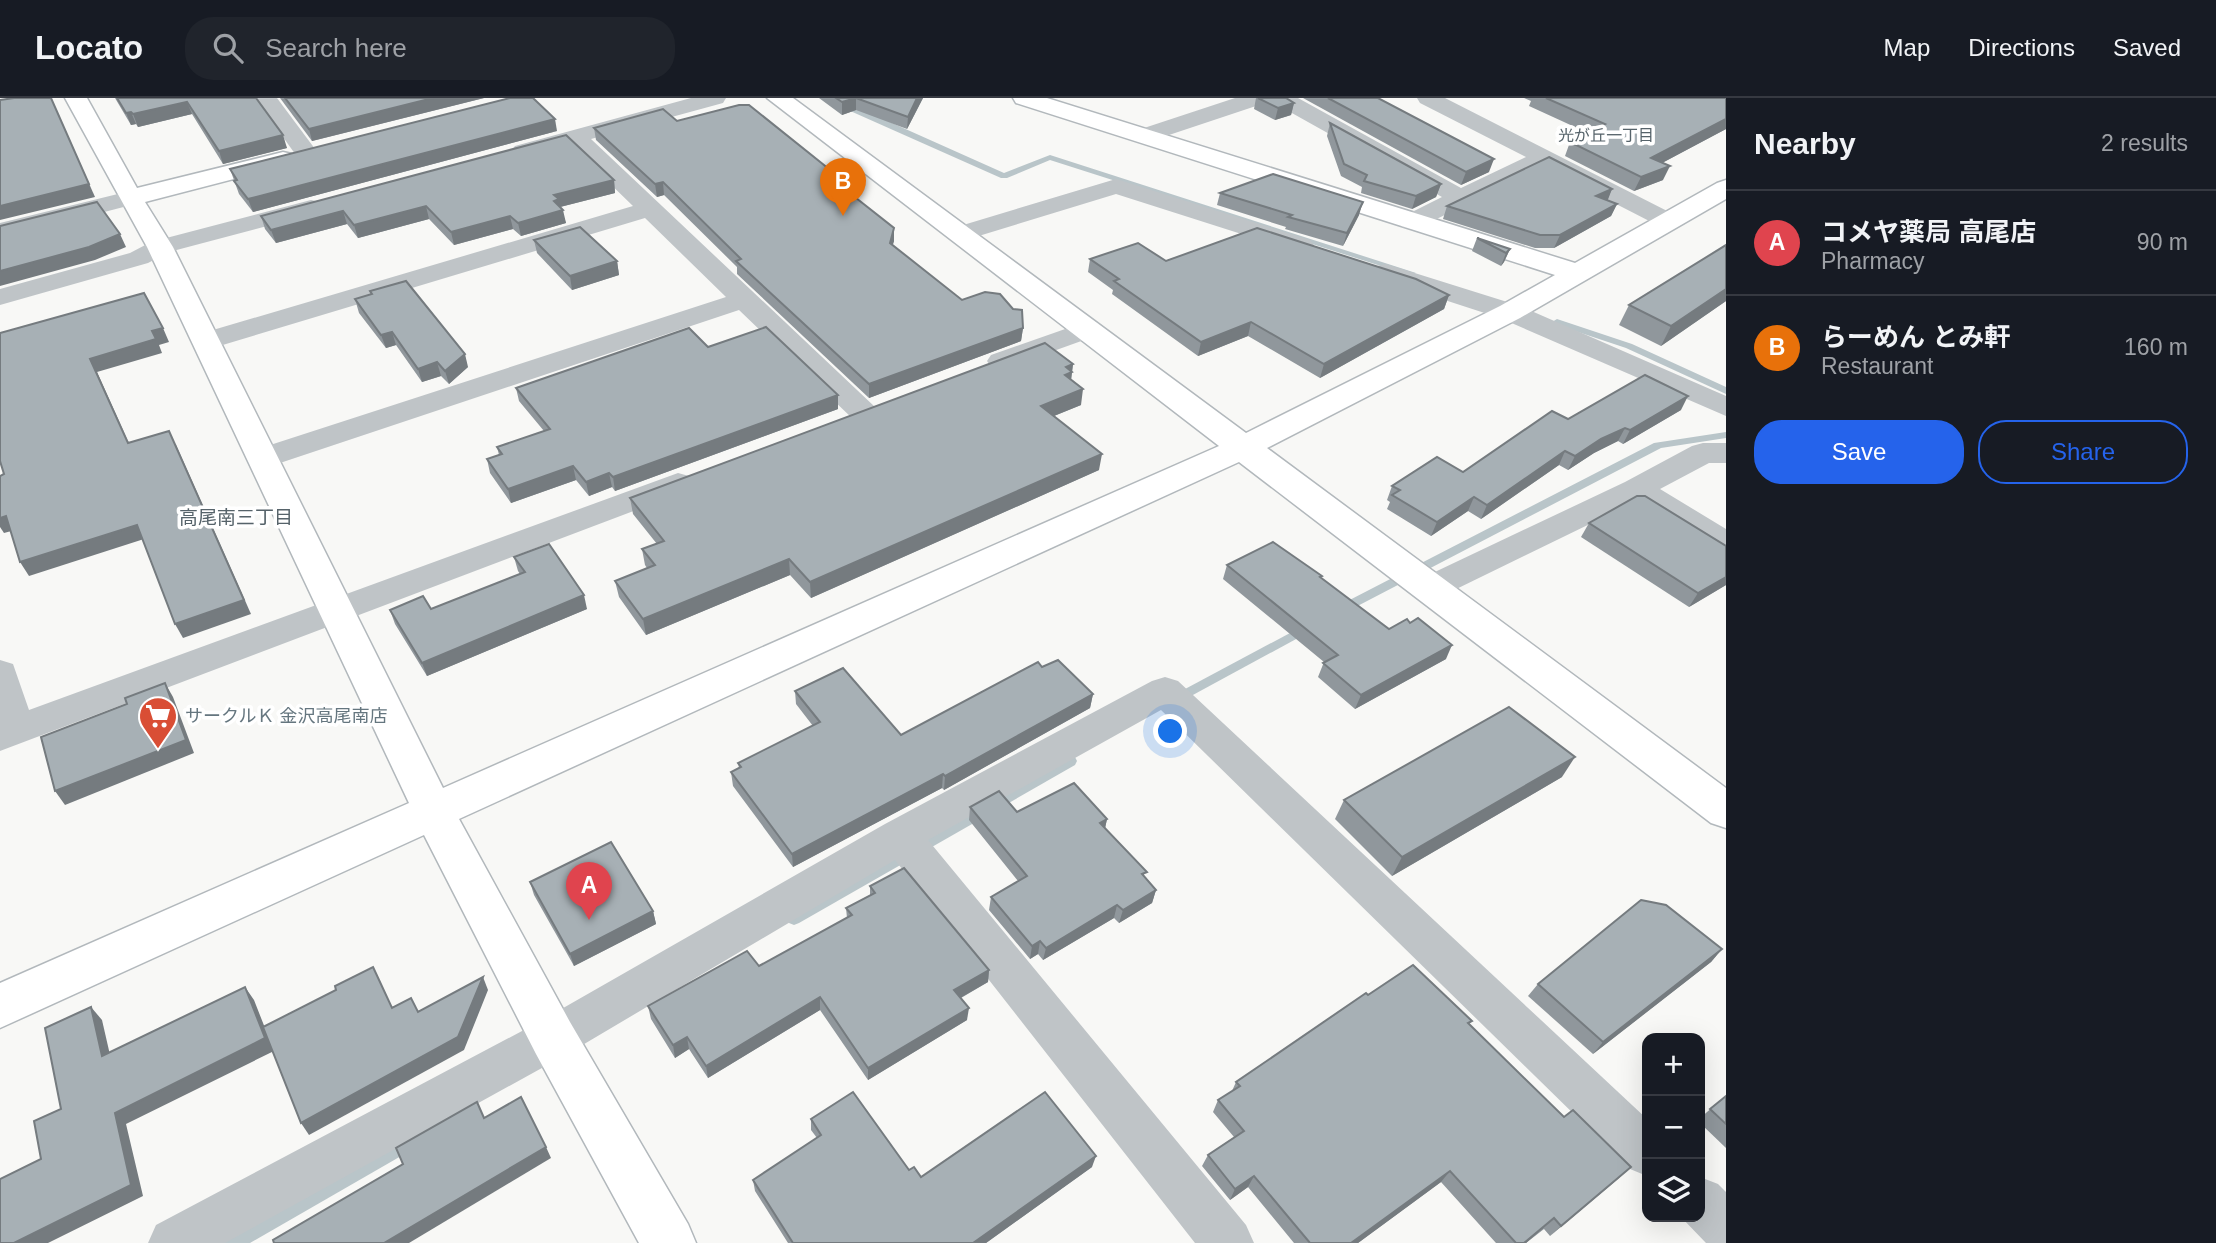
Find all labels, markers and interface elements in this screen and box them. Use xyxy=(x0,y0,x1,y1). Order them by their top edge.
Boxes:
search box xyxy=(185,17,675,80)
text: Locato xyxy=(35,29,143,66)
icon: search xyxy=(209,29,247,67)
text: Search here xyxy=(265,33,407,63)
text: Map xyxy=(1884,34,1930,61)
text: Directions xyxy=(1968,34,2075,61)
text: Saved xyxy=(2113,34,2181,61)
district label: 光が丘一丁目 xyxy=(1558,127,1654,144)
text: Nearby xyxy=(1754,127,1856,160)
text: 2 results xyxy=(2101,130,2188,156)
pin: B xyxy=(820,158,866,216)
text: コメヤ薬局 高尾店 xyxy=(1821,217,2036,247)
text: A xyxy=(1769,229,1785,255)
text: 90 m xyxy=(2137,229,2188,255)
text: Pharmacy xyxy=(1821,248,1925,274)
text: らーめん とみ軒 xyxy=(1821,322,2010,352)
text: B xyxy=(1769,334,1785,360)
text: 160 m xyxy=(2124,334,2188,360)
text: Restaurant xyxy=(1821,353,1934,379)
button: Save xyxy=(1754,420,1964,484)
button: Share xyxy=(1978,420,2188,484)
district label: 高尾南三丁目 xyxy=(179,507,293,528)
supermarket icon: サークルＫ 金沢高尾南店 xyxy=(137,695,179,750)
place label: サークルＫ 金沢高尾南店 xyxy=(185,706,387,726)
your location xyxy=(1153,714,1187,748)
pin: A xyxy=(566,862,612,920)
map controls xyxy=(1642,1033,1705,1222)
button: + xyxy=(1642,1033,1705,1096)
button: − xyxy=(1642,1096,1705,1159)
button: layers xyxy=(1642,1159,1705,1222)

